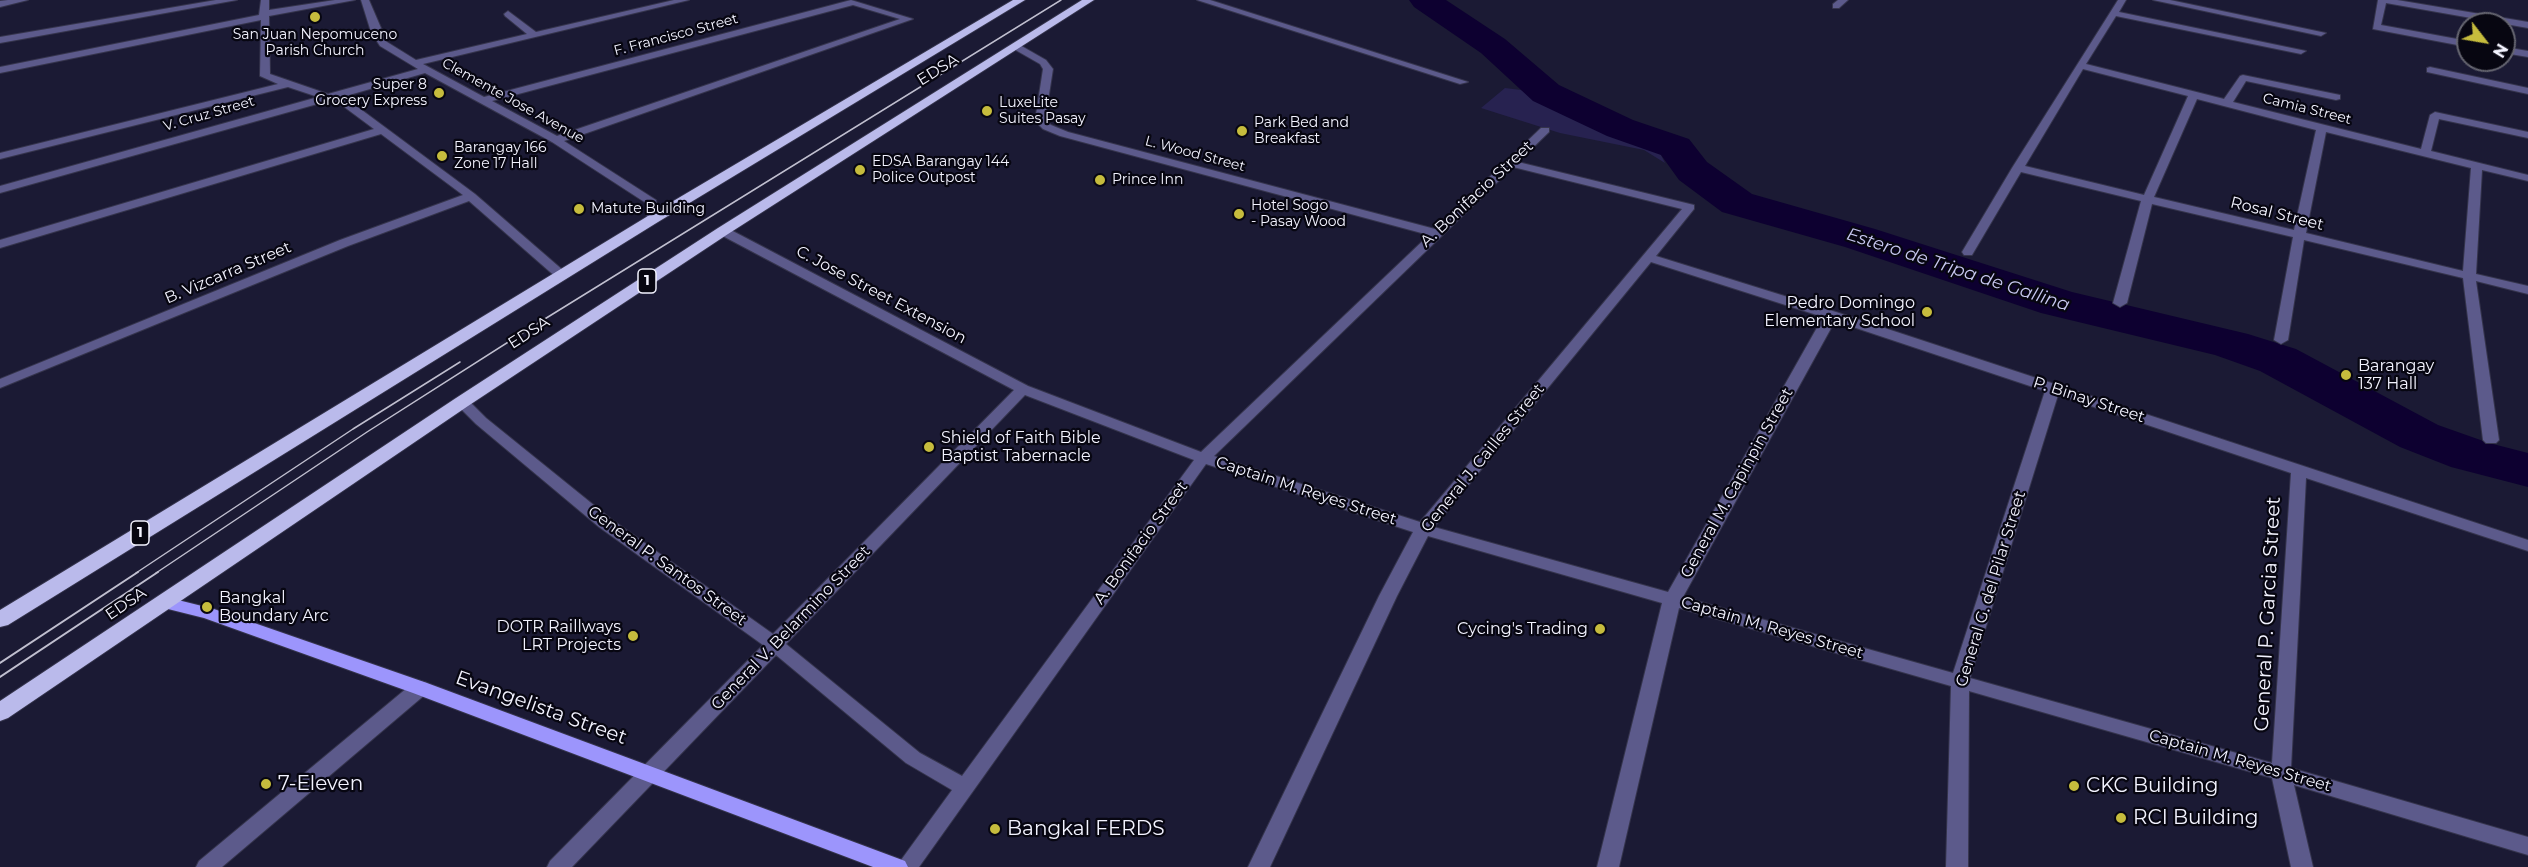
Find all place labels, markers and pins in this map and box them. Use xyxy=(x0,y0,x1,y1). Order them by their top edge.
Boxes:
marker: San Juan Nepomuceno Parish Church xyxy=(308,10,322,24)
place label: San Juan Nepomuceno Parish Church xyxy=(233,27,397,60)
place label: Super 8 Grocery Express xyxy=(315,77,427,110)
marker: Super 8 Grocery Express xyxy=(432,86,446,100)
place label: LuxeLite Suites Pasay xyxy=(999,95,1086,128)
marker: LuxeLite Suites Pasay xyxy=(980,104,994,118)
place label: Park Bed and Breakfast xyxy=(1254,115,1349,148)
marker: Park Bed and Breakfast xyxy=(1235,124,1249,138)
place label: Barangay 166 Zone 17 Hall xyxy=(454,140,547,172)
marker: Barangay 166 Zone 17 Hall xyxy=(435,149,449,163)
place label: EDSA Barangay 144 Police Outpost xyxy=(872,154,1009,186)
marker: EDSA Barangay 144 Police Outpost xyxy=(853,163,867,177)
place label: Prince Inn xyxy=(1112,172,1184,188)
marker: Prince Inn xyxy=(1093,173,1107,187)
place label: Hotel Sogo - Pasay Wood xyxy=(1251,198,1346,231)
place label: Matute Building xyxy=(591,201,705,217)
marker: Matute Building xyxy=(572,202,586,216)
marker: Hotel Sogo - Pasay Wood xyxy=(1232,207,1246,221)
place label: Pedro Domingo Elementary School xyxy=(1764,293,1915,331)
marker: Pedro Domingo Elementary School xyxy=(1920,305,1934,319)
place label: Barangay 137 Hall xyxy=(2358,356,2434,394)
marker: Barangay 137 Hall xyxy=(2339,368,2353,382)
place label: Shield of Faith Bible Baptist Tabernacle xyxy=(941,428,1101,466)
marker: Shield of Faith Bible Baptist Tabernacle xyxy=(922,440,936,454)
place label: Bangkal Boundary Arc xyxy=(219,588,329,626)
marker: Bangkal Boundary Arc xyxy=(200,600,214,614)
place label: DOTR Raillways LRT Projects xyxy=(496,617,621,655)
place label: Cycing's Trading xyxy=(1457,619,1588,639)
marker: Cycing's Trading xyxy=(1593,622,1607,636)
marker: DOTR Raillways LRT Projects xyxy=(626,629,640,643)
place label: 7-Eleven xyxy=(278,772,363,796)
place label: CKC Building xyxy=(2086,774,2218,798)
marker: 7-Eleven xyxy=(259,777,273,791)
marker: CKC Building xyxy=(2067,779,2081,793)
place label: RCI Building xyxy=(2133,806,2258,830)
marker: RCI Building xyxy=(2114,811,2128,825)
place label: Bangkal FERDS xyxy=(1007,817,1165,841)
marker: Bangkal FERDS xyxy=(988,822,1002,836)

